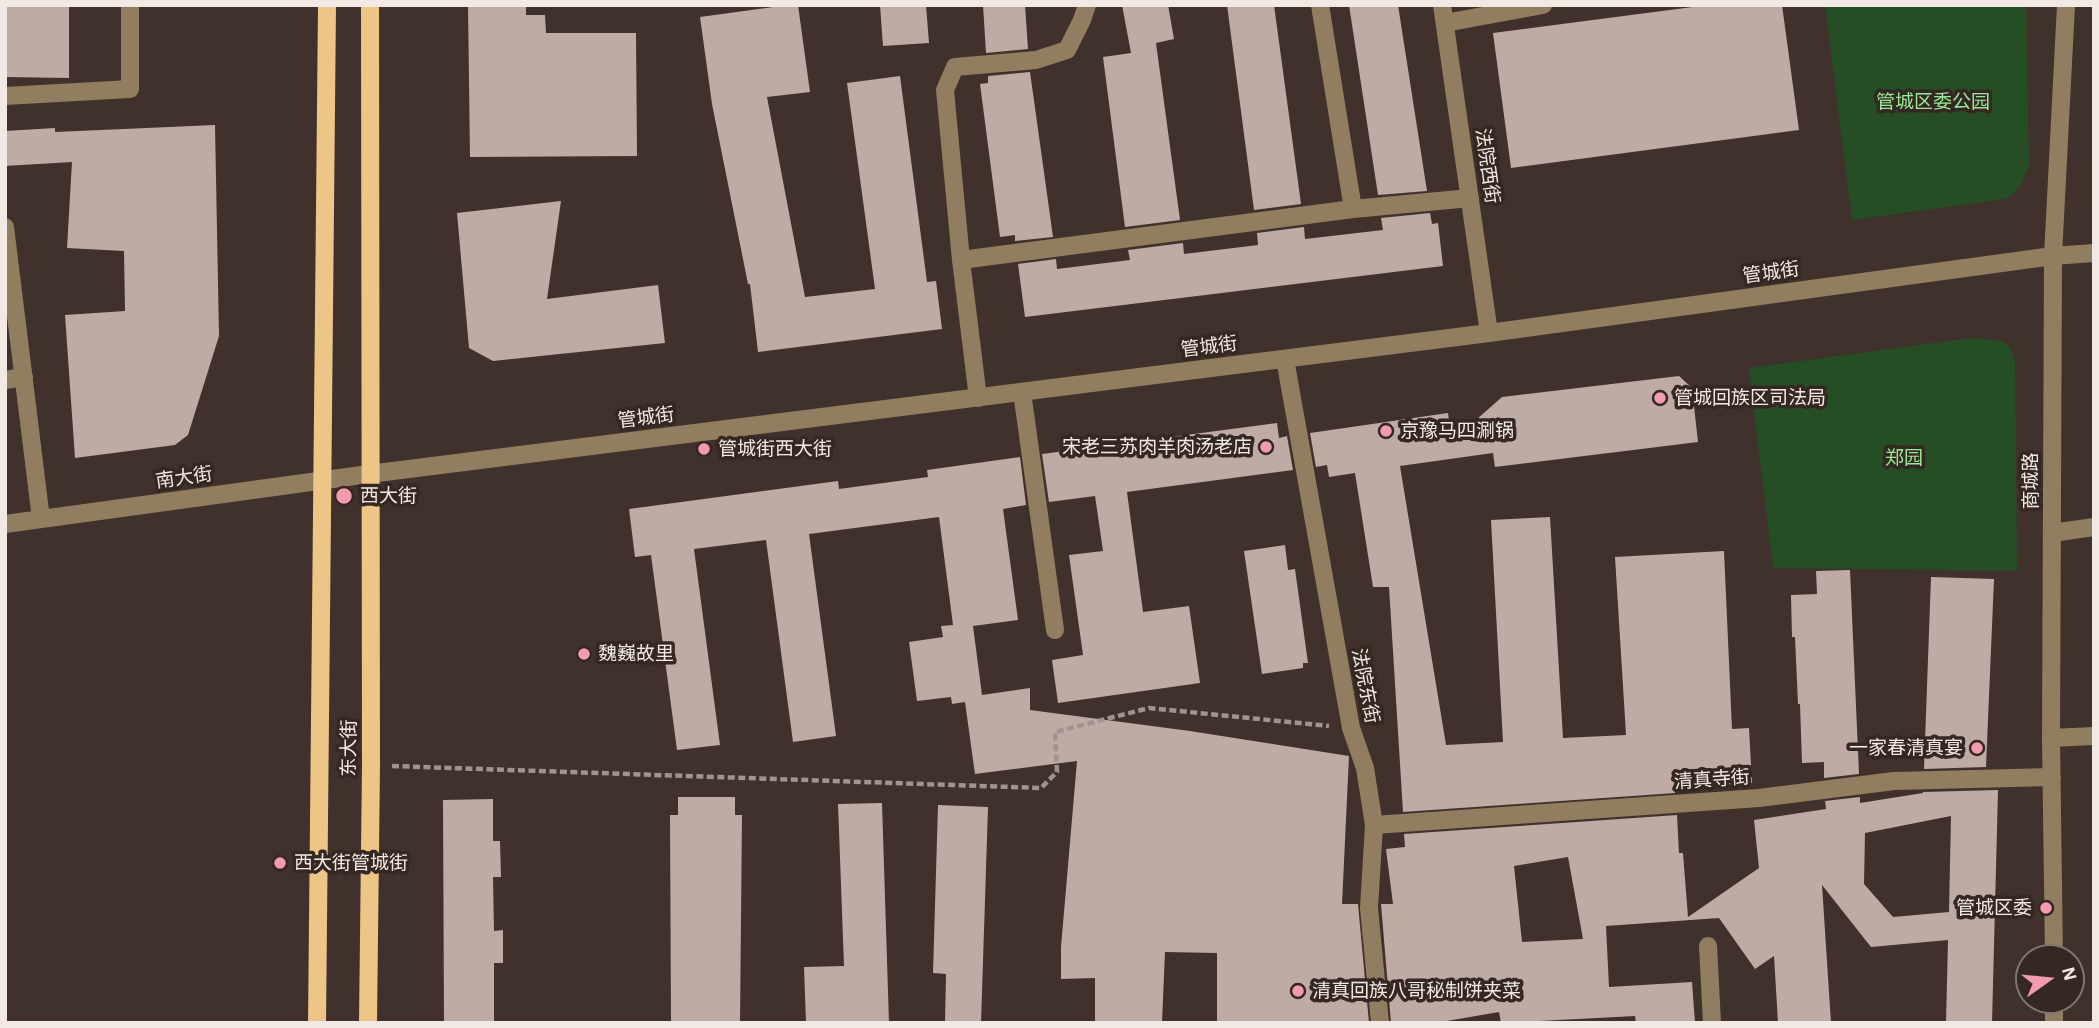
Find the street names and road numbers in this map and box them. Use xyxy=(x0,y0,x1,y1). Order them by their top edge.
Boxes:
street label: 法院西街 xyxy=(1470,127,1504,205)
street label: 管城街 xyxy=(1741,258,1801,288)
street label: 管城街 xyxy=(1179,332,1239,362)
street label: 管城街 xyxy=(616,403,676,433)
street label: 商城路 xyxy=(2020,453,2042,509)
street label: 南大街 xyxy=(154,463,214,493)
street label: 法院东街 xyxy=(1347,647,1383,725)
street label: 东大街 xyxy=(338,720,360,776)
street label: 清真寺街 xyxy=(1673,766,1751,794)

